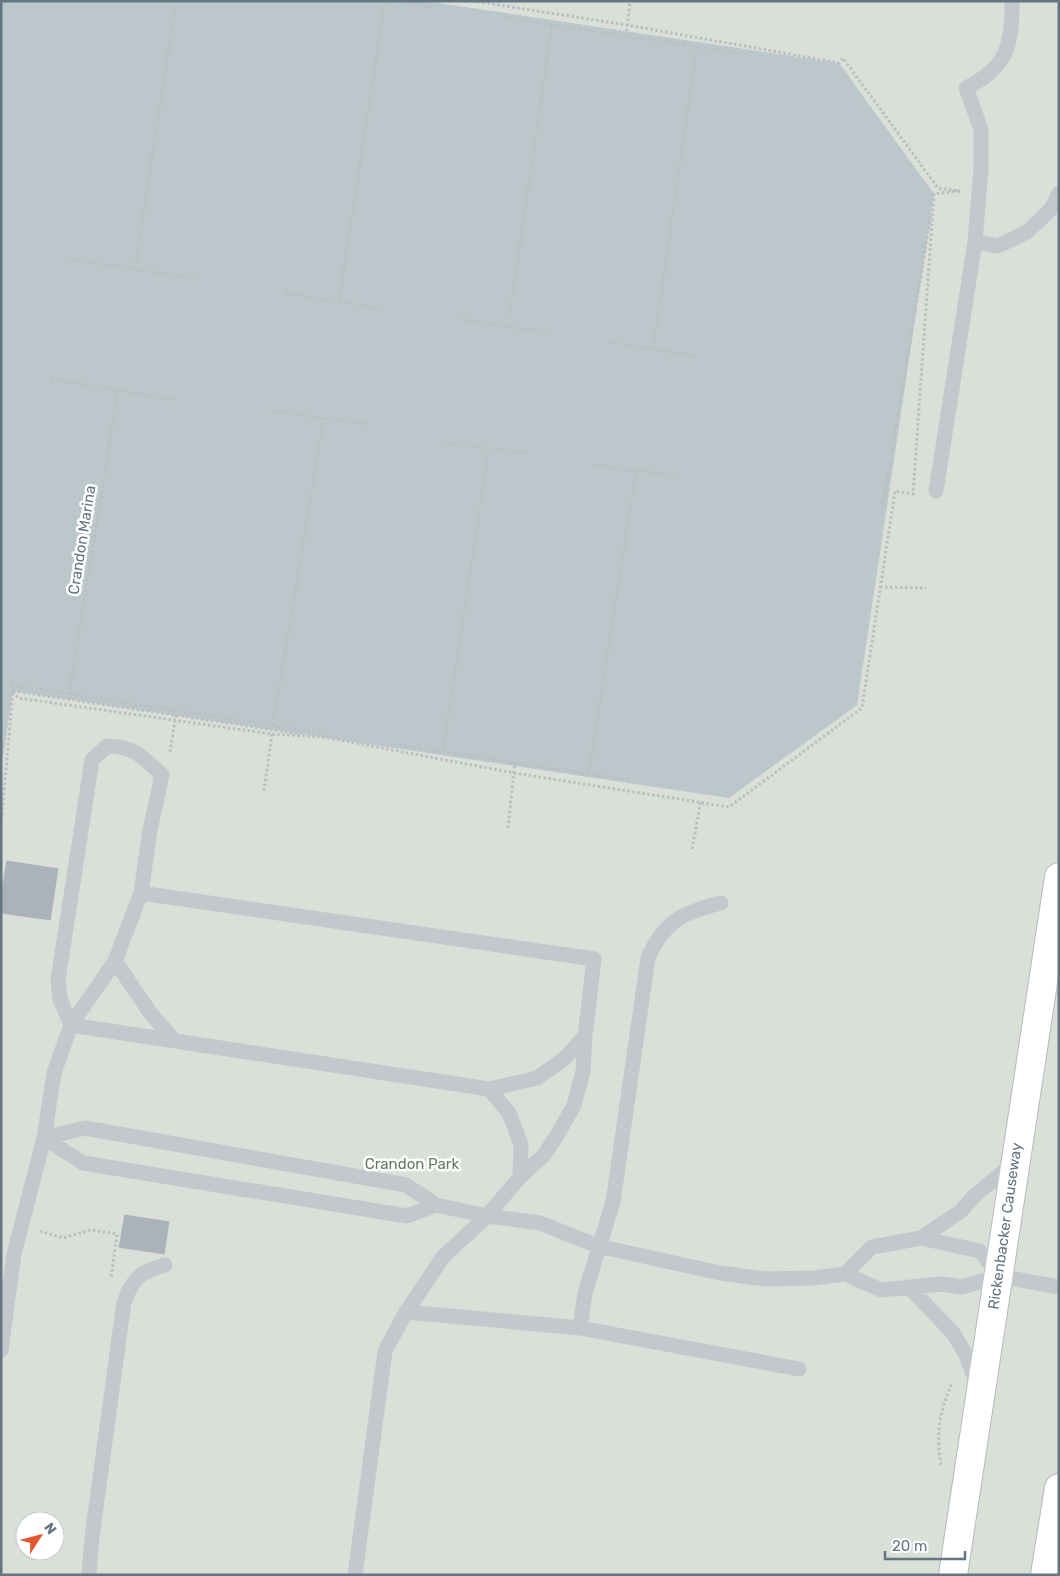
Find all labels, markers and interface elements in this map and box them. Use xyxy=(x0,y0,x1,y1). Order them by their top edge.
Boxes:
street label: Crandon Marina xyxy=(64,484,100,596)
street label: Rickenbacker Causeway xyxy=(984,1141,1026,1311)
park label: Crandon Park xyxy=(365,1155,459,1173)
north arrow xyxy=(15,1511,65,1561)
text: N xyxy=(40,1520,60,1538)
scale bar xyxy=(885,1528,965,1560)
text: 20 m xyxy=(892,1537,927,1555)

